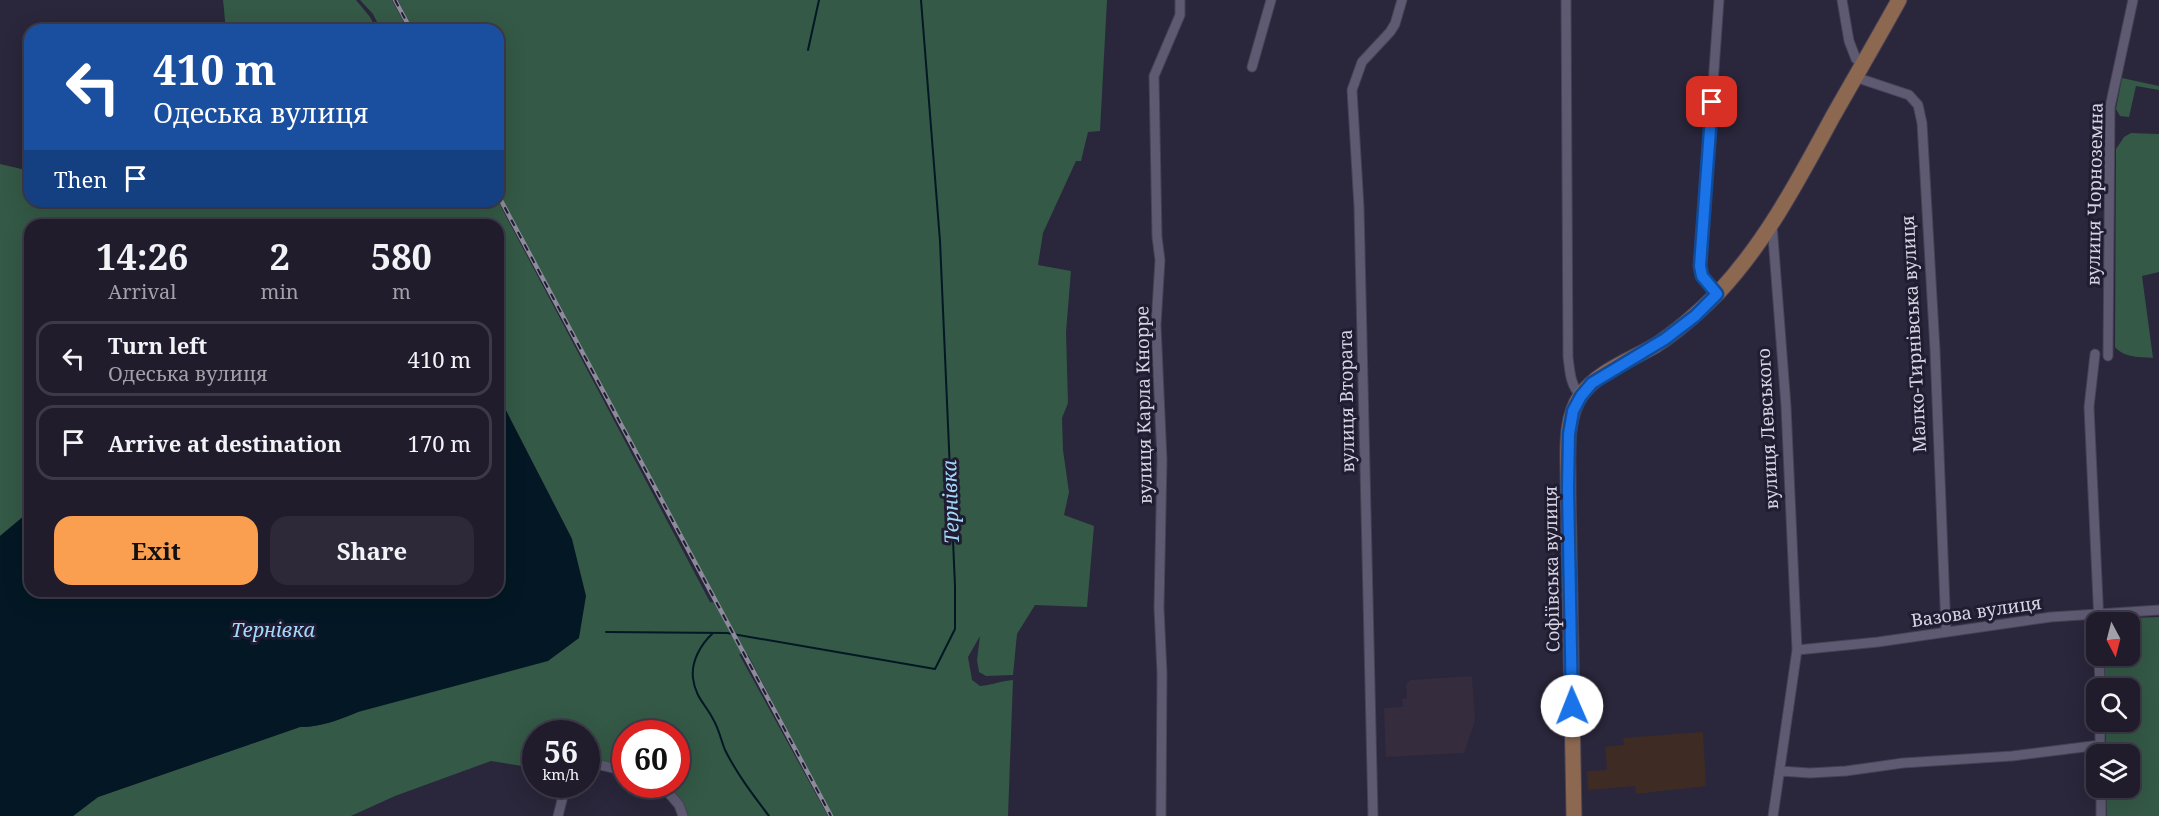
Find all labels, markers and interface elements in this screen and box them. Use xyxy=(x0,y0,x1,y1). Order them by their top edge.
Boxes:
text: 410 m xyxy=(153,40,277,97)
icon: left xyxy=(54,48,132,126)
pin xyxy=(1686,76,1737,127)
icon: arrive xyxy=(1695,85,1728,118)
text: Одеська вулиця xyxy=(153,94,369,131)
street label: вулиця Чорноземна xyxy=(2080,102,2108,286)
icon: arrive xyxy=(119,162,152,195)
text: Then xyxy=(54,164,107,194)
street label: Малко-Тирнівська вулиця xyxy=(1895,215,1931,453)
text: 14:26 xyxy=(96,232,188,281)
text: 2 xyxy=(269,232,290,281)
text: 580 xyxy=(371,232,432,281)
text: Arrival xyxy=(108,278,176,305)
text: min xyxy=(261,278,299,305)
text: m xyxy=(392,278,411,305)
street label: вулиця Карла Кнорре xyxy=(1129,306,1157,504)
street label: вулиця Втората xyxy=(1333,329,1359,473)
text: Turn left xyxy=(108,330,207,360)
icon: left xyxy=(57,342,90,375)
text: 410 m xyxy=(408,344,471,374)
street label: вулиця Левського xyxy=(1751,348,1783,510)
text: Одеська вулиця xyxy=(108,360,268,387)
icon: arrive xyxy=(57,426,90,459)
text: Arrive at destination xyxy=(108,428,342,458)
text: 170 m xyxy=(408,428,471,458)
water label: Тернівка xyxy=(935,459,965,545)
street label: Софіївська вулиця xyxy=(1538,486,1564,652)
button: Exit xyxy=(54,516,258,585)
button: Share xyxy=(270,516,474,585)
street label: Вазова вулиця xyxy=(1909,590,2043,632)
north arrow xyxy=(2086,612,2140,666)
map controls xyxy=(2086,612,2140,798)
water label: Тернівка xyxy=(231,616,315,643)
position arrow xyxy=(1540,674,1604,738)
button: search xyxy=(2086,678,2140,732)
speed limit sign: 60 xyxy=(612,720,690,798)
text: 56 xyxy=(544,731,578,772)
button: layers xyxy=(2086,744,2140,798)
text: km/h xyxy=(543,764,579,784)

